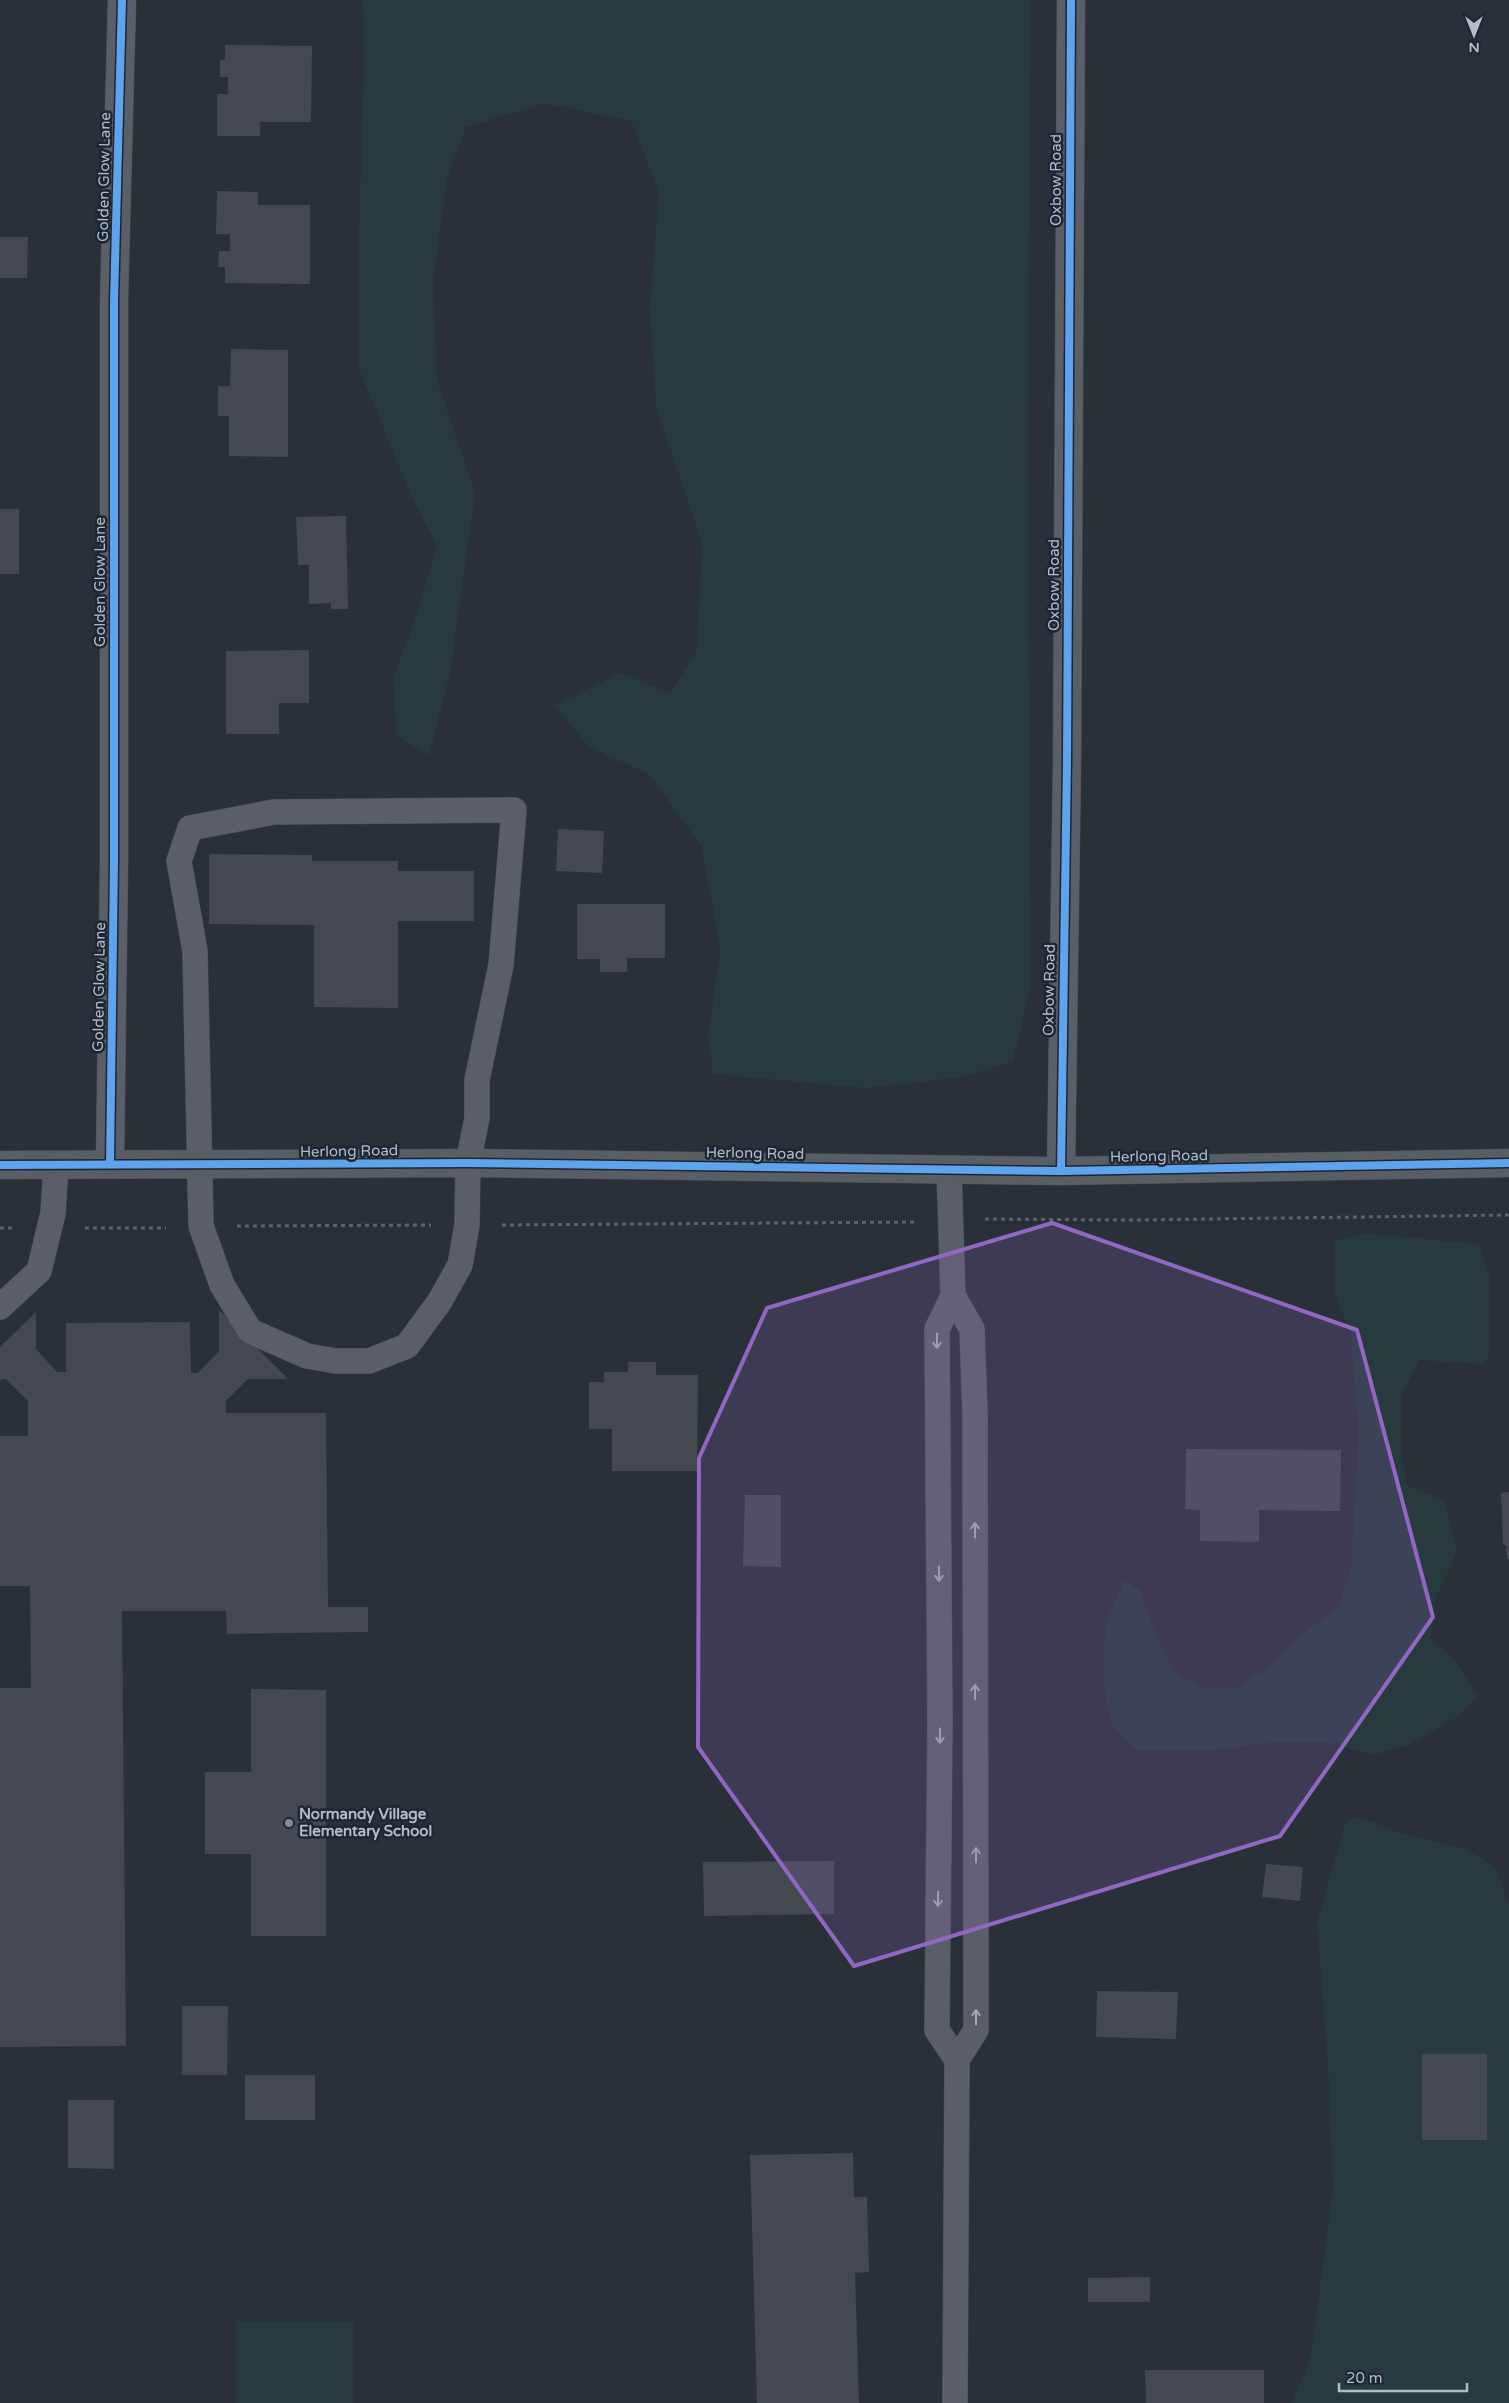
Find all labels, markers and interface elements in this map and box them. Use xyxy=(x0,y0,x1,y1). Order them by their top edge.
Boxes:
north arrow xyxy=(1449,10,1499,60)
text: N xyxy=(1468,39,1480,56)
street label: Golden Glow Lane xyxy=(94,112,114,242)
street label: Oxbow Road xyxy=(1047,134,1065,226)
street label: Golden Glow Lane xyxy=(91,517,109,647)
street label: Oxbow Road xyxy=(1045,539,1063,631)
street label: Golden Glow Lane xyxy=(89,922,109,1052)
street label: Oxbow Road xyxy=(1039,944,1059,1036)
street label: Herlong Road xyxy=(300,1141,398,1161)
street label: Herlong Road xyxy=(706,1143,804,1163)
street label: Herlong Road xyxy=(1110,1146,1208,1166)
one-way arrow xyxy=(932,1333,942,1349)
one-way arrow xyxy=(970,1522,980,1538)
one-way arrow xyxy=(934,1566,944,1582)
one-way arrow xyxy=(970,1684,980,1700)
one-way arrow xyxy=(935,1728,945,1744)
place label: Normandy Village Elementary School xyxy=(299,1805,432,1841)
marker: Normandy Village Elementary School xyxy=(283,1817,295,1829)
one-way arrow xyxy=(971,1847,981,1863)
one-way arrow xyxy=(933,1890,943,1907)
one-way arrow xyxy=(971,2009,981,2026)
scale bar xyxy=(1339,2360,1466,2392)
text: 20 m xyxy=(1346,2369,1383,2387)

